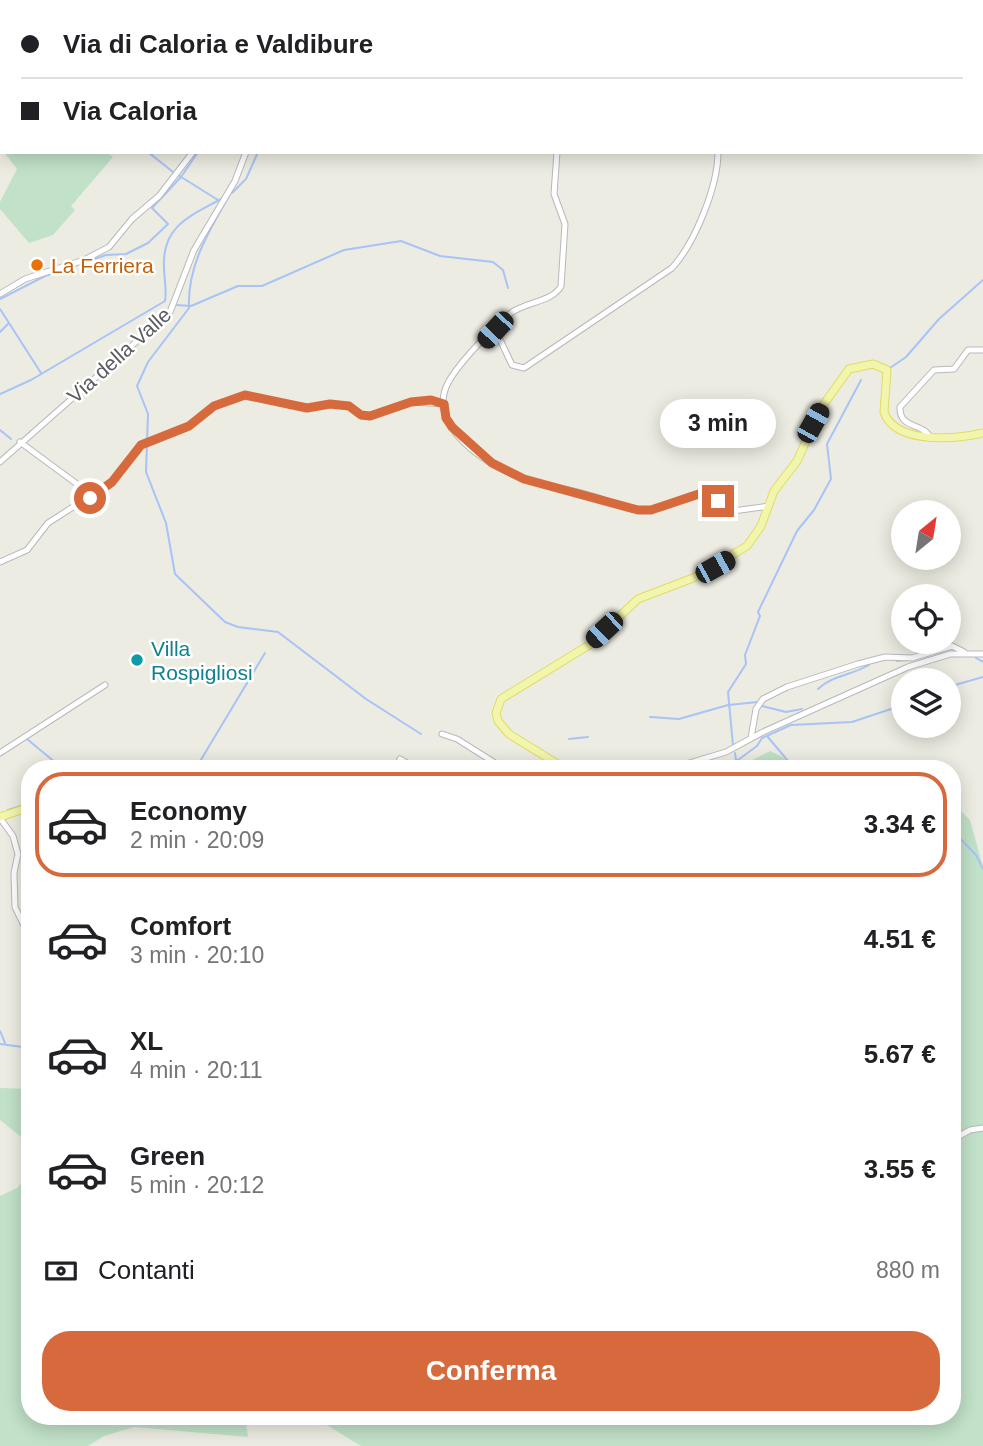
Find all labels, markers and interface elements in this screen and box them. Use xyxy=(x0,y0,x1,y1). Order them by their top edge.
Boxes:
text: Via di Caloria e Valdibure xyxy=(63,29,373,59)
text: Via Caloria xyxy=(63,96,197,126)
place label: La Ferriera xyxy=(51,254,154,277)
marker: La Ferriera xyxy=(29,257,45,273)
street label: Via della Valle xyxy=(63,303,175,407)
car xyxy=(473,307,518,353)
callout: 3 min xyxy=(660,400,776,448)
car xyxy=(794,400,833,446)
text: 3 min xyxy=(688,410,748,436)
route start xyxy=(74,482,106,514)
route end xyxy=(702,485,734,517)
north arrow xyxy=(891,500,961,570)
map controls xyxy=(891,500,961,738)
car xyxy=(692,548,739,586)
button: locate xyxy=(891,584,961,654)
car xyxy=(582,608,627,652)
place label: Villa Rospigliosi xyxy=(151,637,253,684)
marker: Villa Rospigliosi xyxy=(129,652,145,668)
button: layers xyxy=(891,668,961,738)
icon: car xyxy=(46,793,109,856)
text: Economy xyxy=(130,796,247,826)
text: 3.34 € xyxy=(864,809,936,839)
text: 2 min · 20:09 xyxy=(130,827,264,853)
icon: car xyxy=(46,908,109,971)
text: Comfort xyxy=(130,911,231,941)
text: 4.51 € xyxy=(864,924,936,954)
text: 3 min · 20:10 xyxy=(130,942,264,968)
icon: car xyxy=(46,1023,109,1086)
text: XL xyxy=(130,1026,163,1056)
text: 5.67 € xyxy=(864,1039,936,1069)
text: 4 min · 20:11 xyxy=(130,1057,263,1083)
icon: car xyxy=(46,1138,109,1201)
text: Green xyxy=(130,1141,205,1171)
text: 3.55 € xyxy=(864,1154,936,1184)
text: 5 min · 20:12 xyxy=(130,1172,264,1198)
icon: cash xyxy=(42,1252,80,1290)
text: Contanti xyxy=(98,1255,195,1285)
text: 880 m xyxy=(876,1257,940,1283)
button: Conferma xyxy=(42,1331,940,1411)

